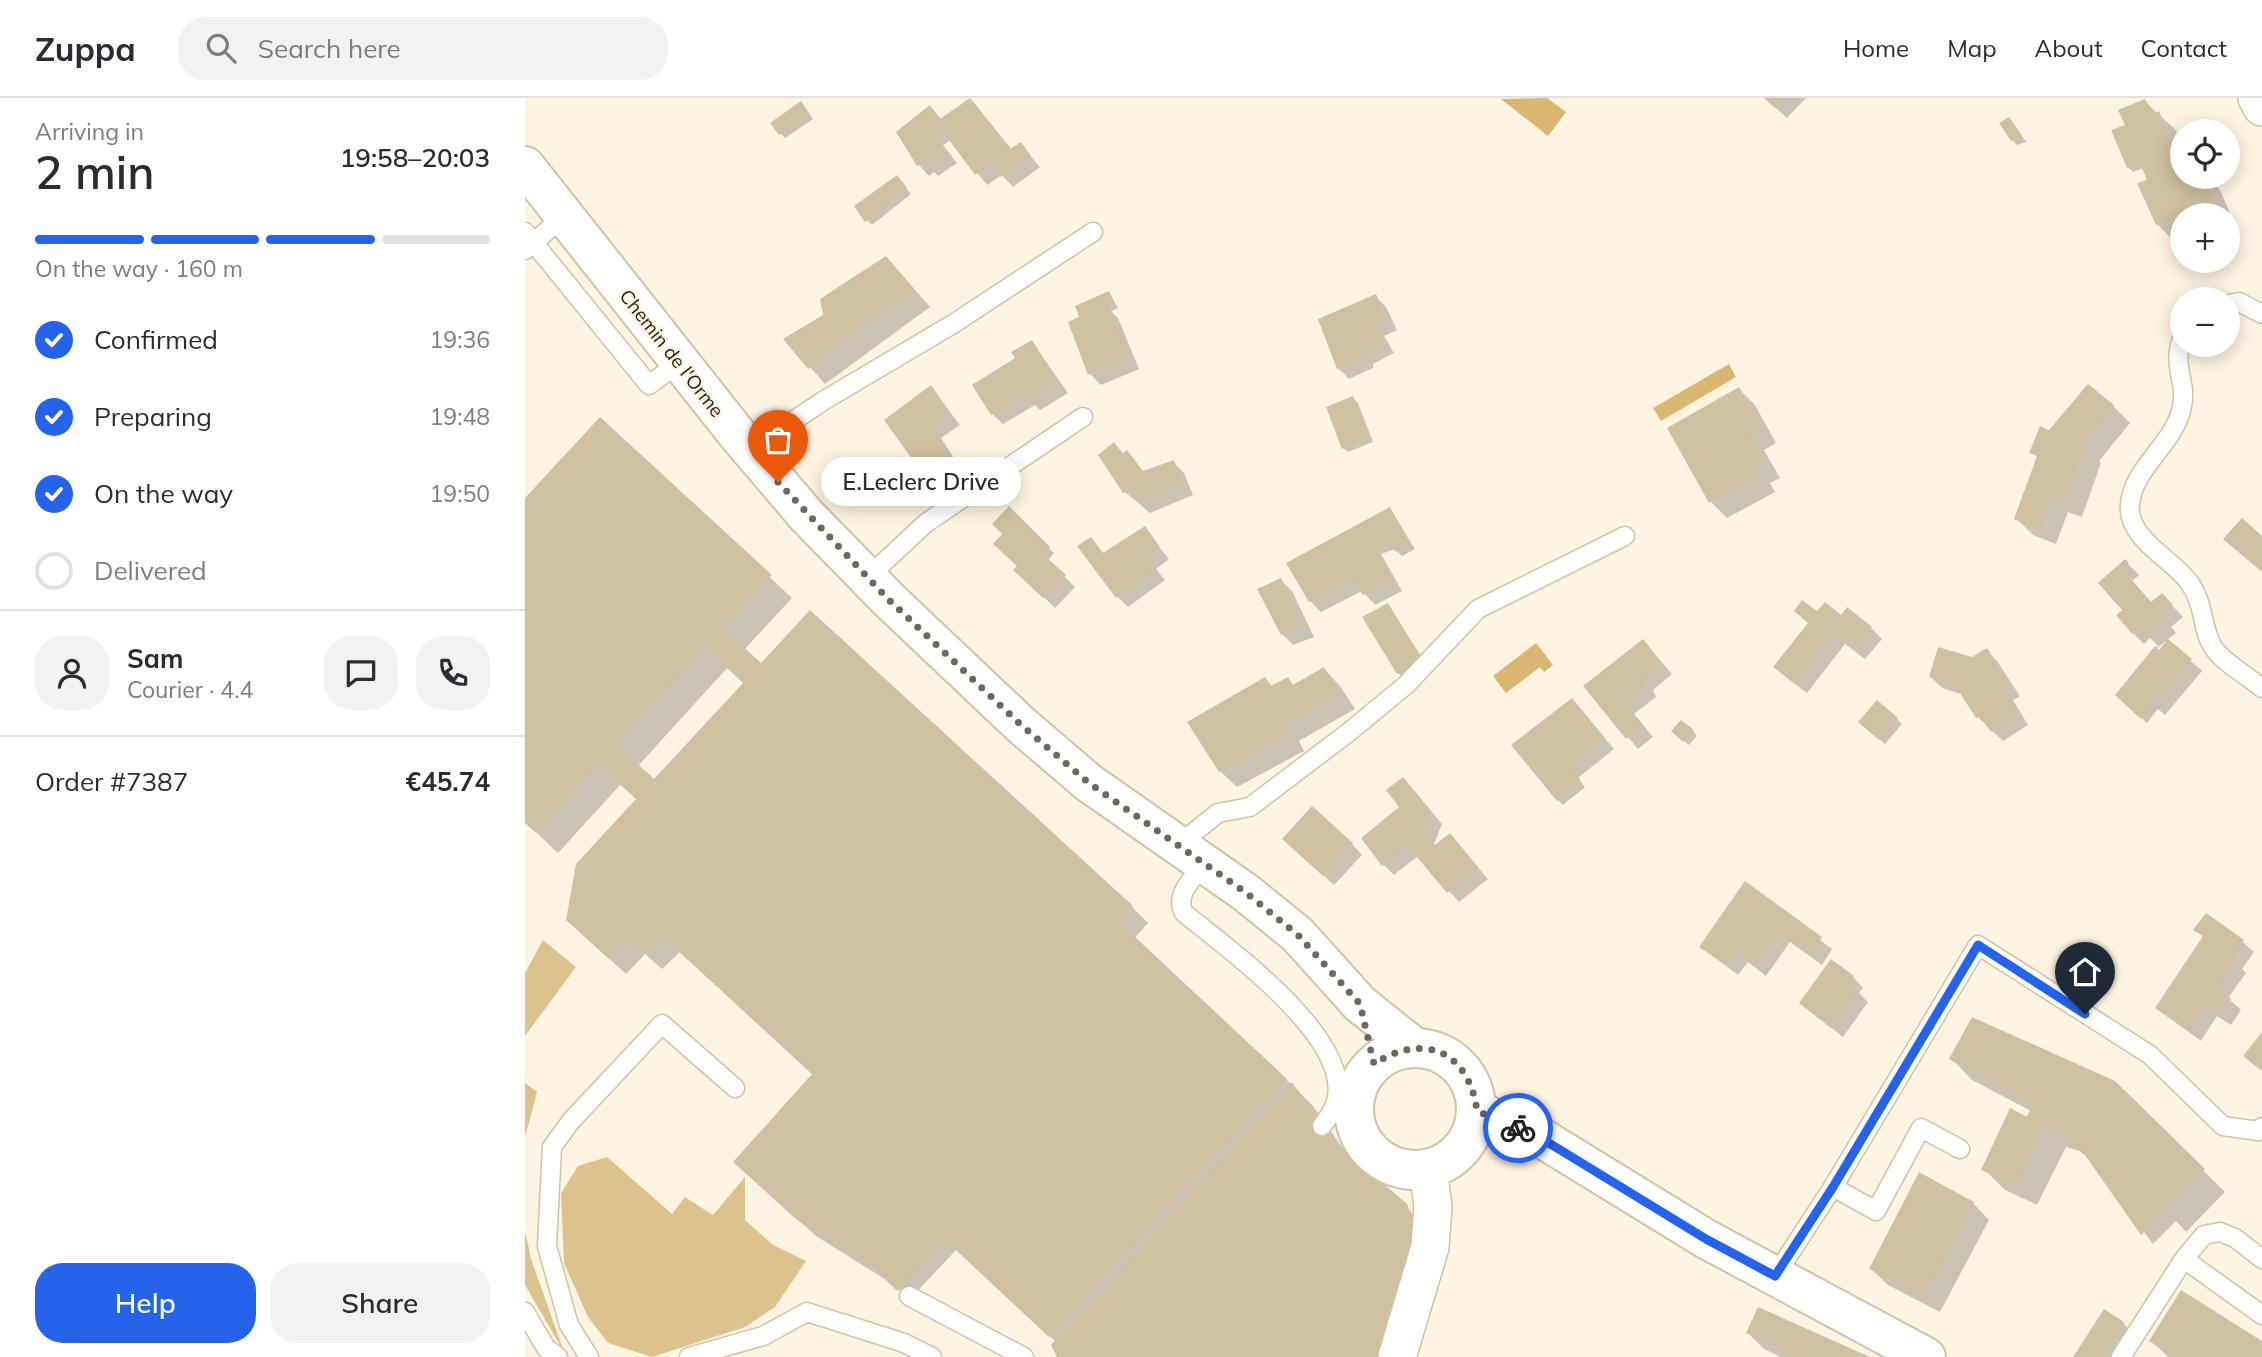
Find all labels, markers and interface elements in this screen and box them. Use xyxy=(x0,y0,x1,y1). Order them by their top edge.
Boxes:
search box xyxy=(178,17,668,80)
text: Zuppa xyxy=(35,28,136,69)
icon: search xyxy=(202,29,240,67)
text: Search here xyxy=(258,32,401,65)
text: Home xyxy=(1843,33,1909,63)
text: Map xyxy=(1947,33,1997,63)
text: About xyxy=(2035,33,2103,63)
text: Contact xyxy=(2141,33,2227,63)
text: Arriving in xyxy=(35,117,144,146)
map controls xyxy=(2170,119,2240,357)
button: locate xyxy=(2170,119,2240,189)
text: 19:58–20:03 xyxy=(340,141,490,174)
text: 2 min xyxy=(35,143,154,201)
button: + xyxy=(2170,203,2240,273)
text: On the way · 160 m xyxy=(35,254,243,283)
street label: Chemin de l'Orme xyxy=(615,284,729,422)
button: − xyxy=(2170,287,2240,357)
icon: check xyxy=(35,321,73,359)
text: Confirmed xyxy=(94,323,218,356)
text: 19:36 xyxy=(430,325,490,354)
icon: check xyxy=(35,398,73,436)
text: Preparing xyxy=(94,400,212,433)
text: 19:48 xyxy=(430,402,490,431)
pin xyxy=(748,410,808,482)
icon: bag xyxy=(759,421,797,459)
callout: E.Leclerc Drive xyxy=(820,458,1019,506)
text: E.Leclerc Drive xyxy=(843,467,999,496)
icon: check xyxy=(35,475,73,513)
text: On the way xyxy=(94,477,233,510)
text: 19:50 xyxy=(430,479,490,508)
text: Delivered xyxy=(94,554,207,587)
button: person xyxy=(35,636,109,710)
button: chat xyxy=(324,636,398,710)
button: phone xyxy=(416,636,490,710)
text: Sam xyxy=(127,642,183,675)
text: Courier · 4.4 xyxy=(127,675,253,704)
text: Order #7387 xyxy=(35,765,188,798)
text: €45.74 xyxy=(406,765,490,798)
pin xyxy=(2055,942,2115,1014)
icon: home xyxy=(2066,953,2104,991)
courier xyxy=(1483,1093,1553,1163)
icon: bike xyxy=(1499,1109,1537,1147)
button: Help xyxy=(35,1263,256,1343)
button: Share xyxy=(270,1263,490,1343)

